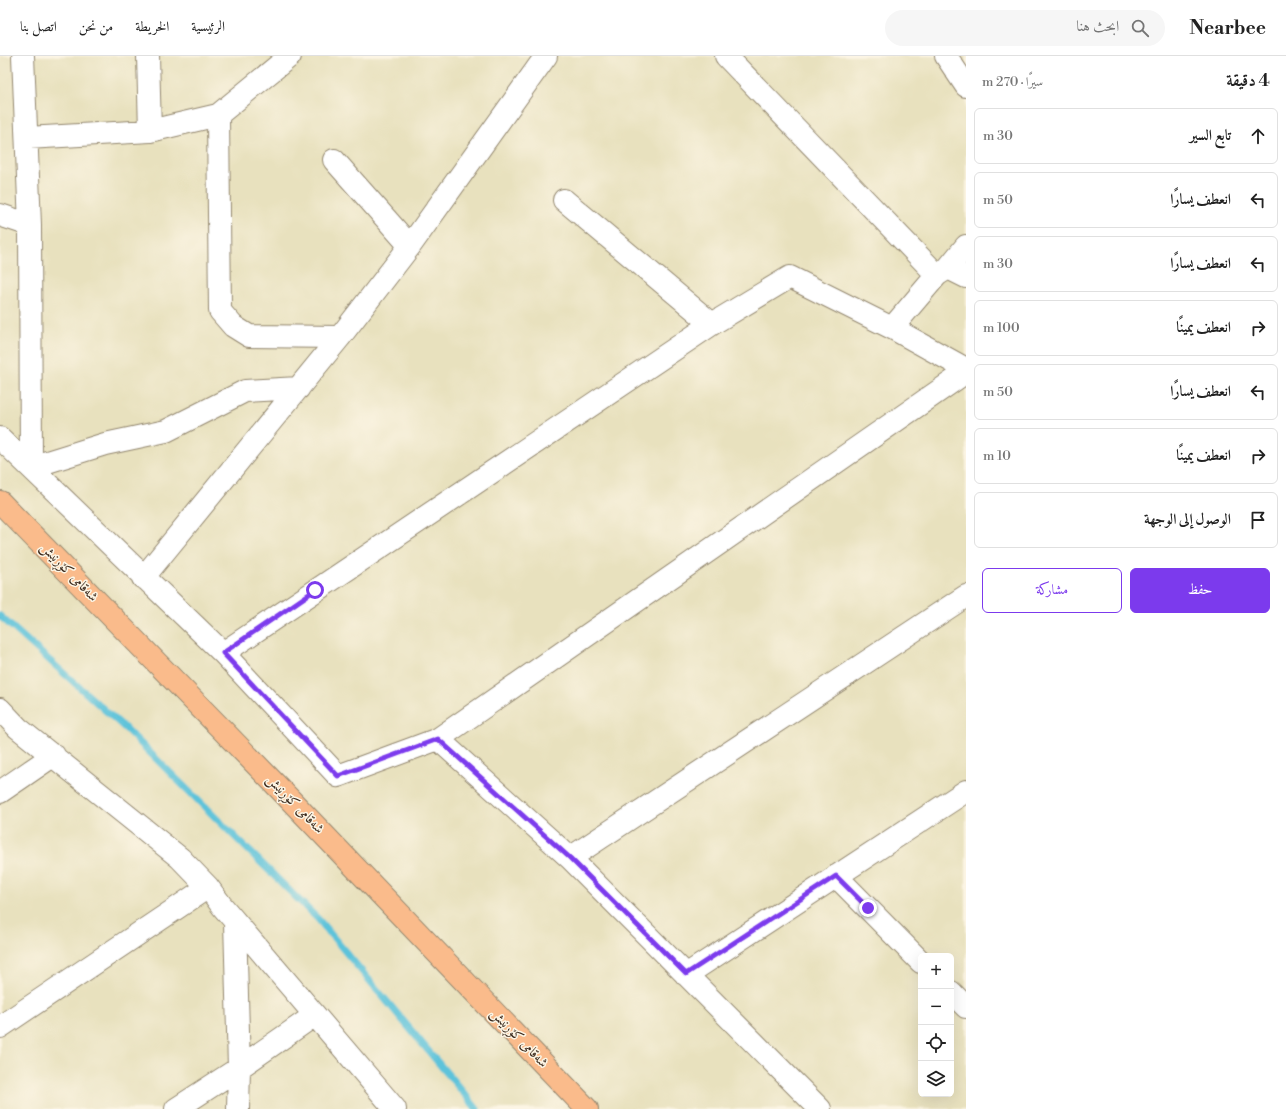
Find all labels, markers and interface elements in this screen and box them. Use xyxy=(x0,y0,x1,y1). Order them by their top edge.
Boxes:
search box xyxy=(885,10,1165,46)
text: Nearbee xyxy=(1189,16,1266,40)
text: ابحث هنا xyxy=(1076,17,1119,36)
icon: search xyxy=(1129,17,1151,39)
text: اتصل بنا xyxy=(20,18,57,36)
text: من نحن xyxy=(79,18,113,36)
text: الخريطة xyxy=(135,18,169,36)
text: الرئيسية xyxy=(191,18,225,36)
text: 4 دقيقة xyxy=(1226,70,1270,92)
text: سيرًا · 270 m xyxy=(982,74,1043,90)
icon: ahead xyxy=(1247,125,1269,147)
text: تابع السير xyxy=(1189,126,1231,145)
text: 30 m xyxy=(983,128,1013,144)
icon: left xyxy=(1247,189,1269,211)
text: انعطف يسارًا xyxy=(1170,190,1231,209)
text: 50 m xyxy=(983,192,1013,208)
icon: left xyxy=(1247,253,1269,275)
text: انعطف يسارًا xyxy=(1170,254,1231,273)
text: 30 m xyxy=(983,256,1013,272)
icon: right xyxy=(1247,317,1269,339)
text: انعطف يمينًا xyxy=(1176,318,1231,337)
text: 100 m xyxy=(983,320,1020,336)
icon: left xyxy=(1247,381,1269,403)
text: انعطف يسارًا xyxy=(1170,382,1231,401)
text: 50 m xyxy=(983,384,1013,400)
icon: right xyxy=(1247,445,1269,467)
text: انعطف يمينًا xyxy=(1176,446,1231,465)
text: 10 m xyxy=(983,448,1011,464)
icon: arrive xyxy=(1247,509,1269,531)
text: الوصول إلى الوجهة xyxy=(1144,510,1231,529)
street label: شەقامی کۆڕنیش xyxy=(35,538,102,607)
button: مشاركة xyxy=(982,568,1122,613)
button: حفظ xyxy=(1130,568,1270,613)
route start xyxy=(306,581,324,599)
street label: شەقامی کۆڕنیش xyxy=(261,770,328,839)
route end xyxy=(859,899,877,917)
map controls xyxy=(918,953,954,1097)
button: + xyxy=(918,953,954,989)
button: − xyxy=(918,989,954,1025)
street label: شەقامی کۆڕنیش xyxy=(485,1004,552,1073)
button: locate xyxy=(918,1025,954,1061)
button: layers xyxy=(918,1061,954,1097)

